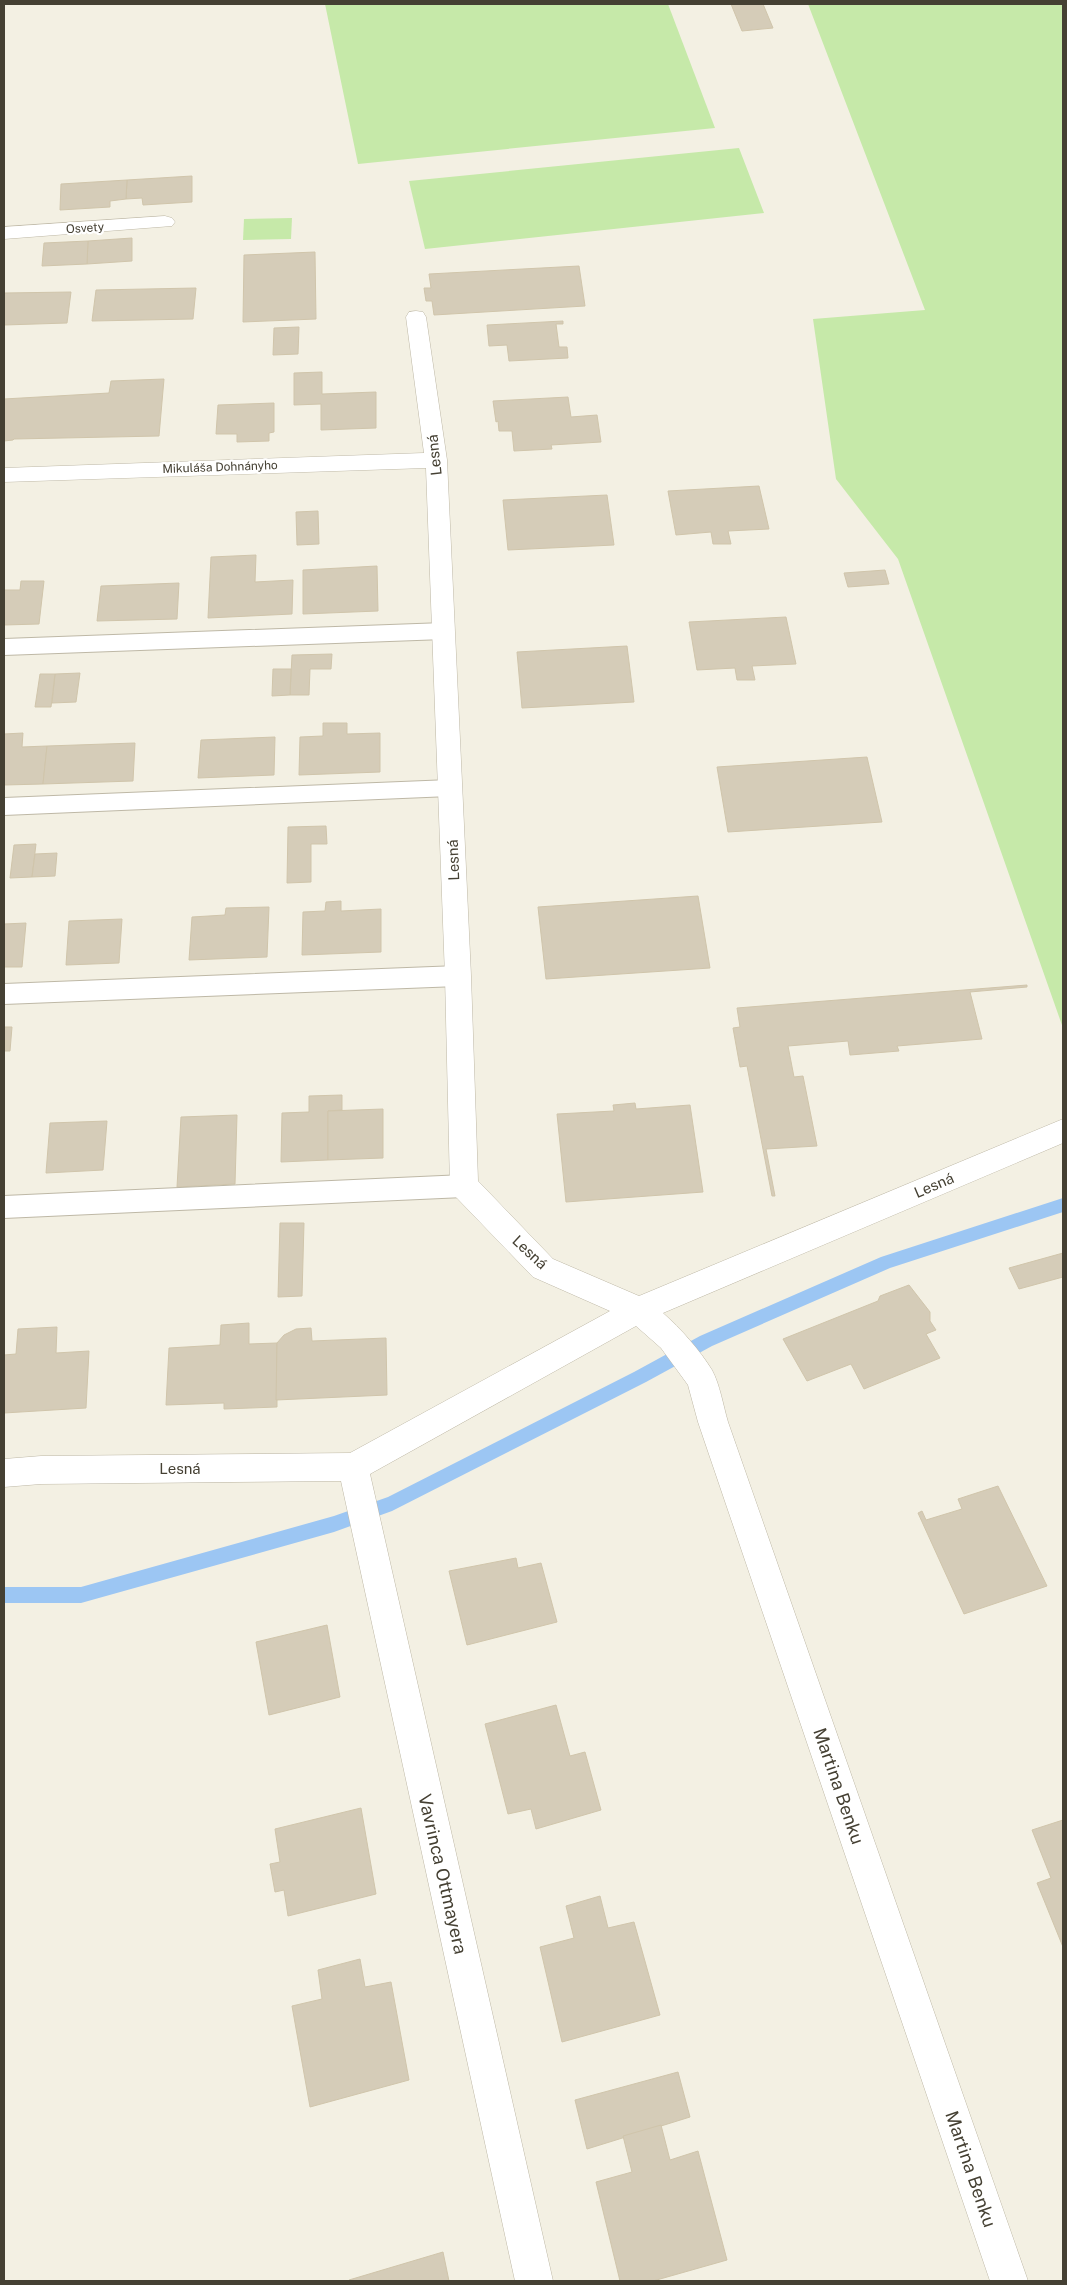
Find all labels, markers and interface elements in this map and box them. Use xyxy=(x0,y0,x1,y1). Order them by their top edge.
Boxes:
street label: Osvety xyxy=(65,220,105,236)
street label: Lesná xyxy=(423,434,445,476)
street label: Mikuláša Dohnányho xyxy=(162,458,278,476)
street label: Lesná xyxy=(444,839,462,881)
street label: Lesná xyxy=(912,1169,956,1201)
street label: Lesná xyxy=(509,1232,551,1272)
street label: Lesná xyxy=(159,1460,201,1477)
street label: Martina Benku xyxy=(809,1725,869,1847)
street label: Vavrinca Ottmayera xyxy=(414,1792,472,1956)
street label: Martina Benku xyxy=(941,2108,1001,2230)

